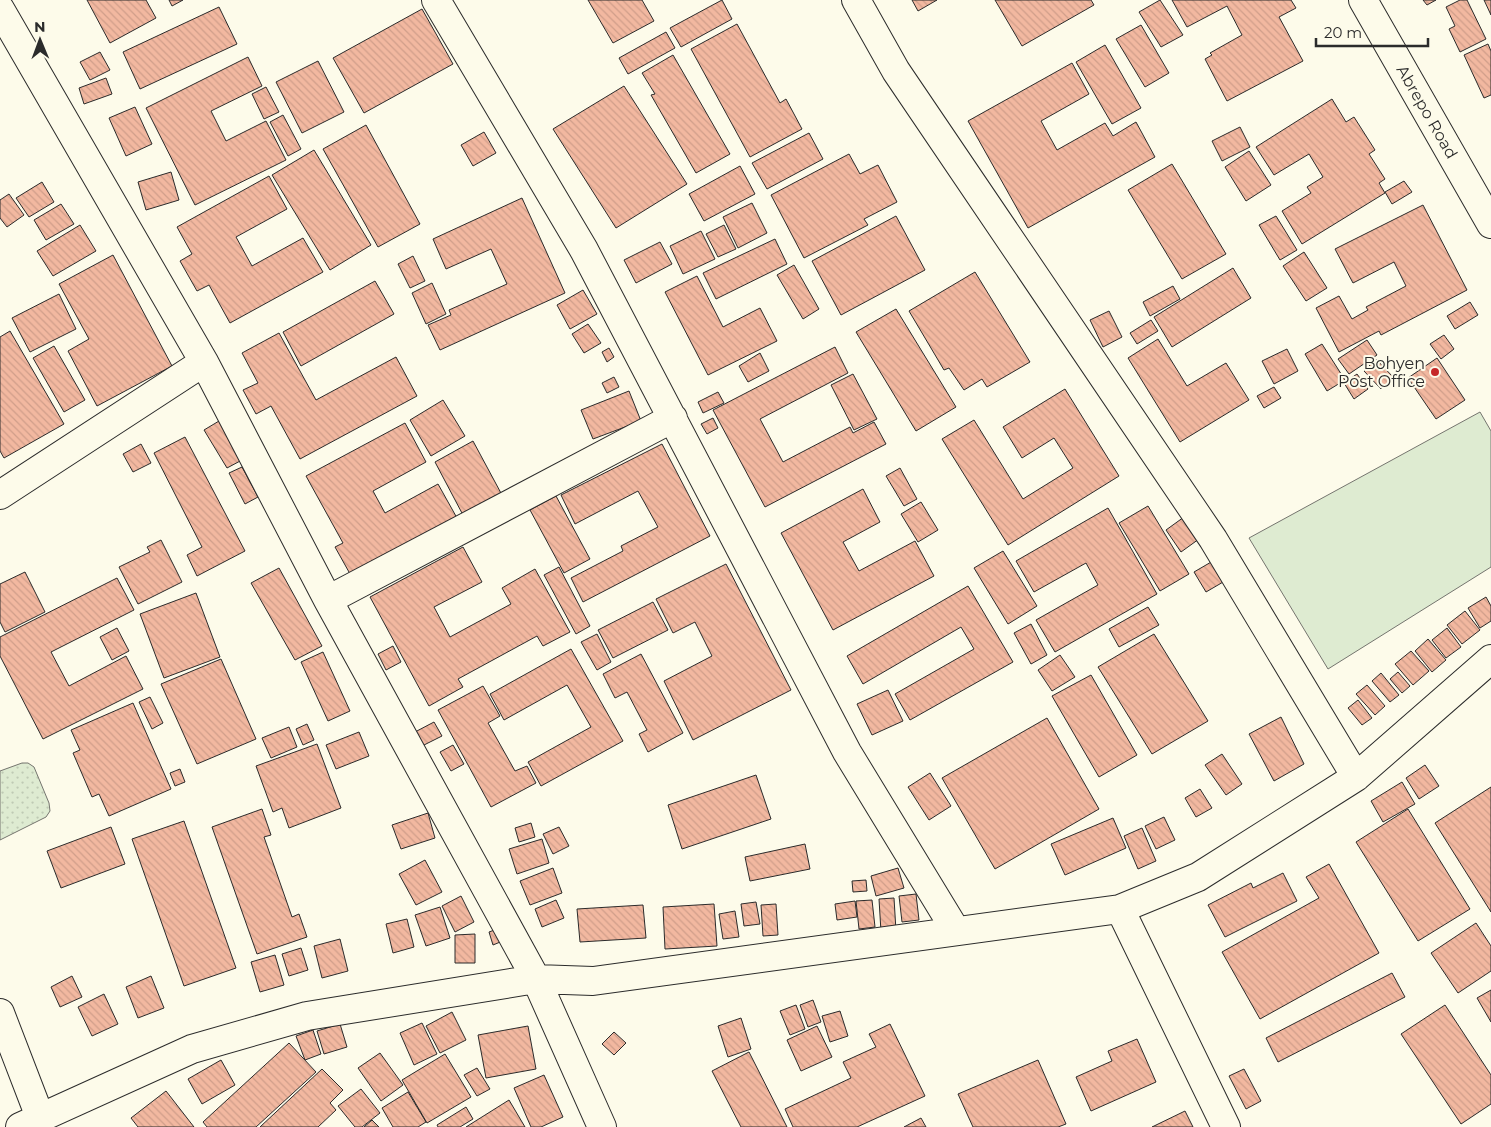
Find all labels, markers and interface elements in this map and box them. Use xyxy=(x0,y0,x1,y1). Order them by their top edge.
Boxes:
north arrow xyxy=(15,15,65,65)
scale bar xyxy=(1316,15,1428,47)
text: N xyxy=(34,18,46,36)
text: 20 m xyxy=(1324,23,1362,42)
street label: Abrepo Road xyxy=(1392,62,1462,162)
place label: Bohyen Post Office xyxy=(1338,354,1425,391)
marker: Bohyen Post Office xyxy=(1429,366,1441,378)

